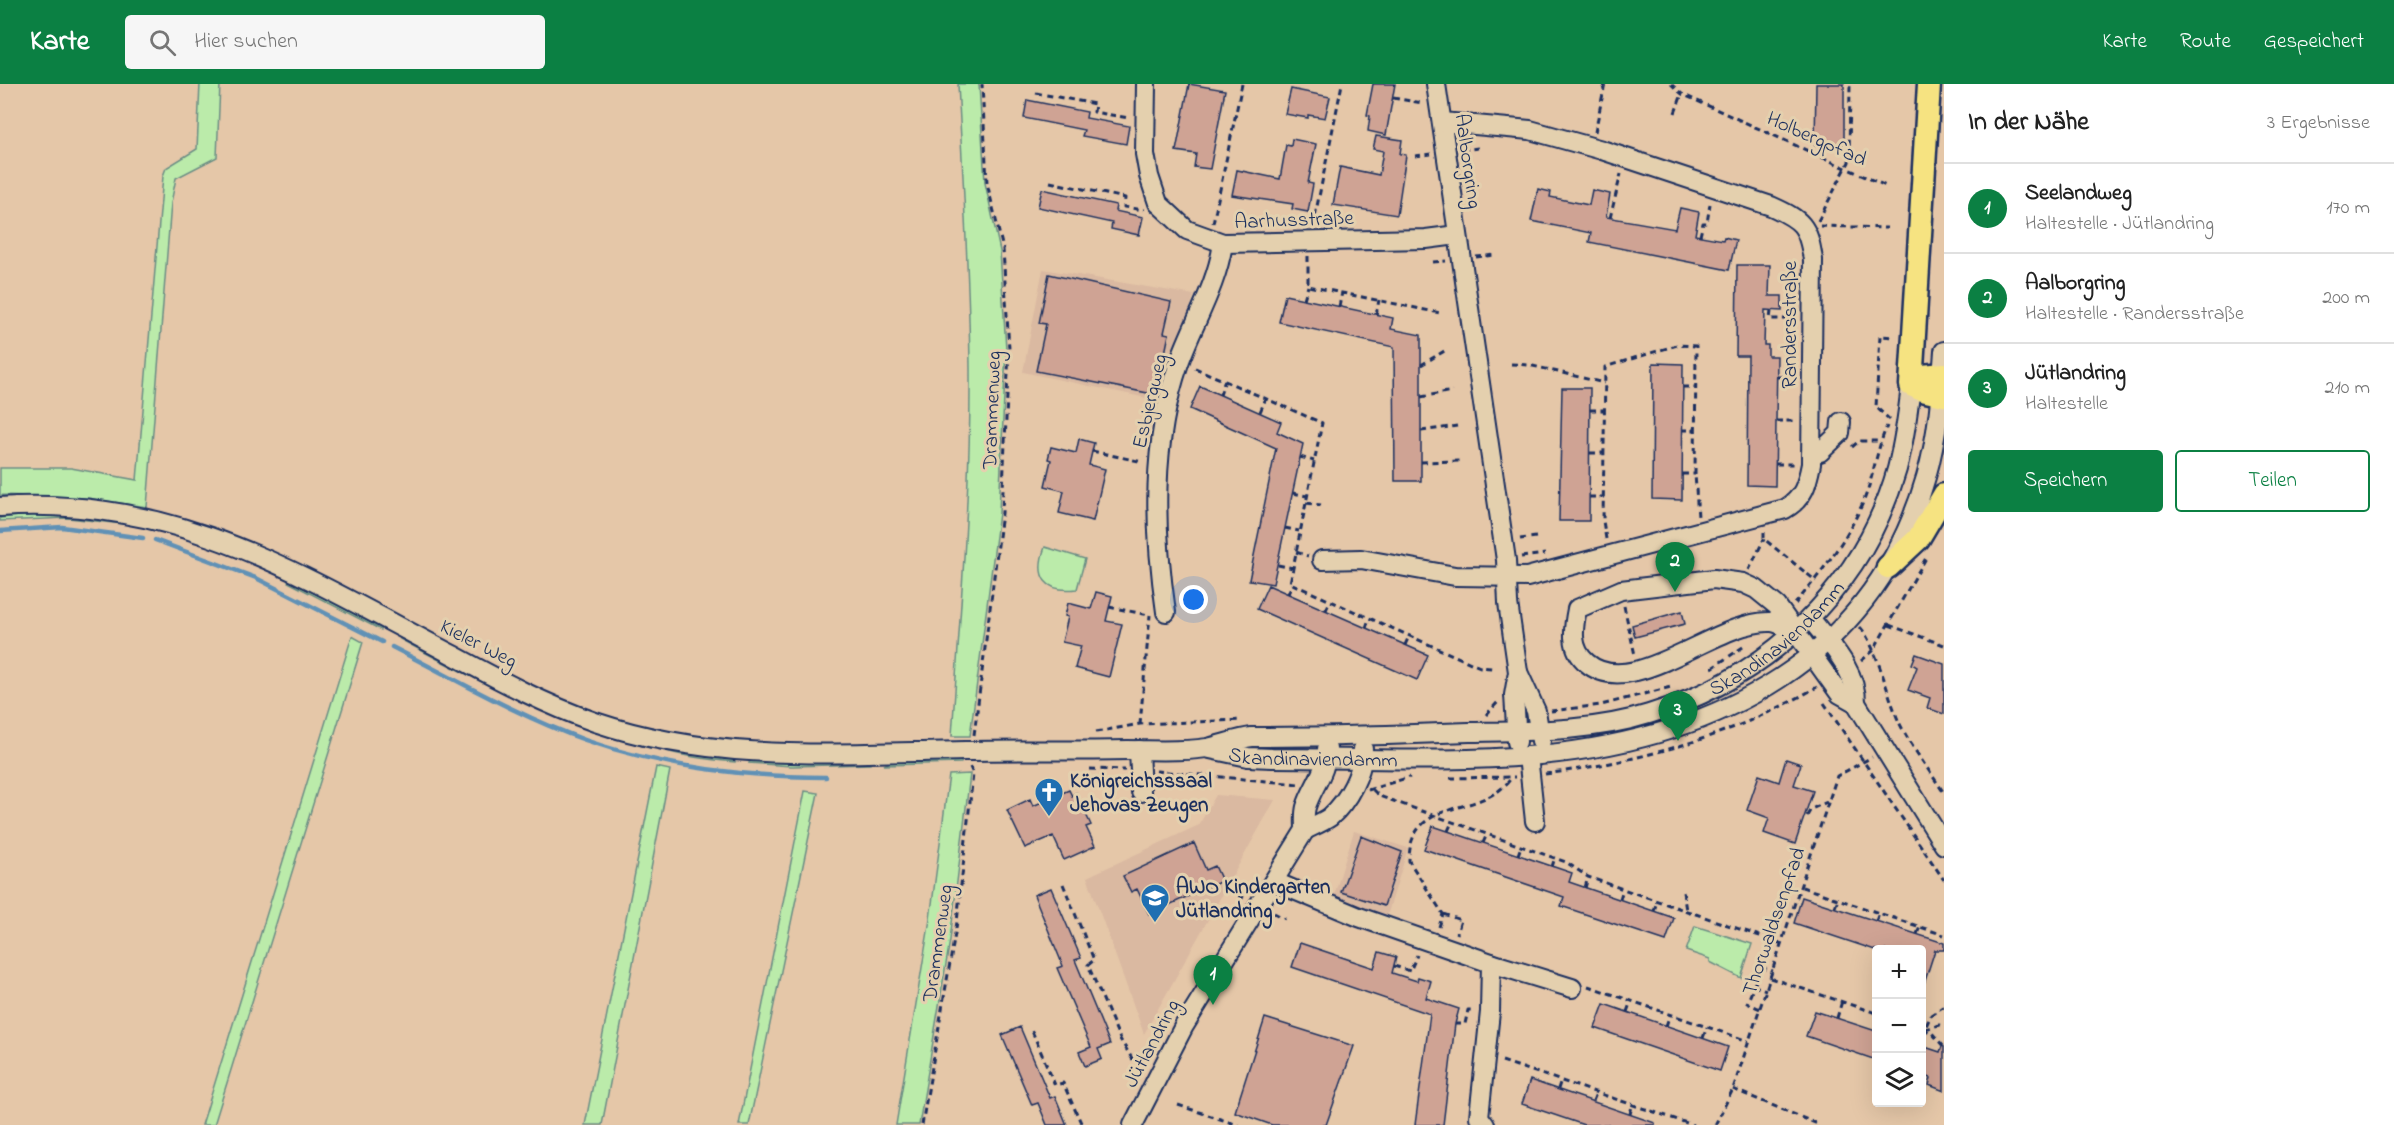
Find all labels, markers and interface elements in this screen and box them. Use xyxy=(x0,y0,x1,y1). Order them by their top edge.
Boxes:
search box xyxy=(125,15,545,69)
text: Karte xyxy=(30,22,89,63)
icon: search xyxy=(146,26,179,59)
text: Hier suchen xyxy=(194,26,298,58)
text: Karte xyxy=(2102,27,2147,57)
text: Route xyxy=(2180,27,2231,57)
text: Gespeichert xyxy=(2264,27,2364,57)
street label: Holbergpfad xyxy=(1760,104,1871,177)
text: In der Nähe xyxy=(1968,104,2089,142)
text: 3 Ergebnisse xyxy=(2267,109,2370,138)
street label: Aalborgring xyxy=(1444,112,1489,211)
text: Seelandweg xyxy=(2025,178,2132,210)
text: 1 xyxy=(1984,194,1991,223)
text: 170 m xyxy=(2326,194,2370,223)
street label: Aarhusstraße xyxy=(1234,204,1355,238)
text: Haltestelle · Jütlandring xyxy=(2025,210,2214,239)
street label: Randersstraße xyxy=(1776,261,1806,389)
text: Aalborgring xyxy=(2025,268,2125,300)
text: 2 xyxy=(1983,284,1992,313)
text: 200 m xyxy=(2322,284,2370,313)
text: Haltestelle · Randersstraße xyxy=(2025,300,2244,329)
street label: Drammenweg xyxy=(976,350,1012,471)
street label: Esbjergweg xyxy=(1126,351,1178,452)
text: Jütlandring xyxy=(2025,358,2126,390)
text: 3 xyxy=(1983,374,1992,403)
text: 210 m xyxy=(2325,374,2370,403)
text: Haltestelle xyxy=(2025,390,2108,419)
button: Speichern xyxy=(1968,450,2163,512)
button: Teilen xyxy=(2175,450,2370,512)
pin: 2 xyxy=(1656,542,1694,592)
street label: Skandinaviendamm xyxy=(1704,575,1853,705)
your location xyxy=(1179,585,1208,614)
street label: Kieler Weg xyxy=(433,613,522,679)
pin: 3 xyxy=(1658,692,1698,741)
street label: Skandinaviendamm xyxy=(1226,740,1398,776)
place label: Königreichsssaal Jehovas Zeugen xyxy=(1070,767,1212,823)
church icon: Königreichsssaal Jehovas Zeugen xyxy=(1033,776,1065,818)
street label: Thorwaldsenpfad xyxy=(1736,843,1814,1000)
place label: AWO Kindergarten Jütlandring xyxy=(1176,873,1330,929)
school or university icon: AWO Kindergarten Jütlandring xyxy=(1139,882,1171,924)
street label: Drammenweg xyxy=(916,883,964,1005)
map controls xyxy=(1872,945,1926,1107)
button: + xyxy=(1872,945,1926,999)
pin: 1 xyxy=(1194,956,1232,1005)
street label: Jütlandring xyxy=(1117,994,1190,1094)
button: − xyxy=(1872,999,1926,1053)
button: layers xyxy=(1872,1053,1926,1107)

